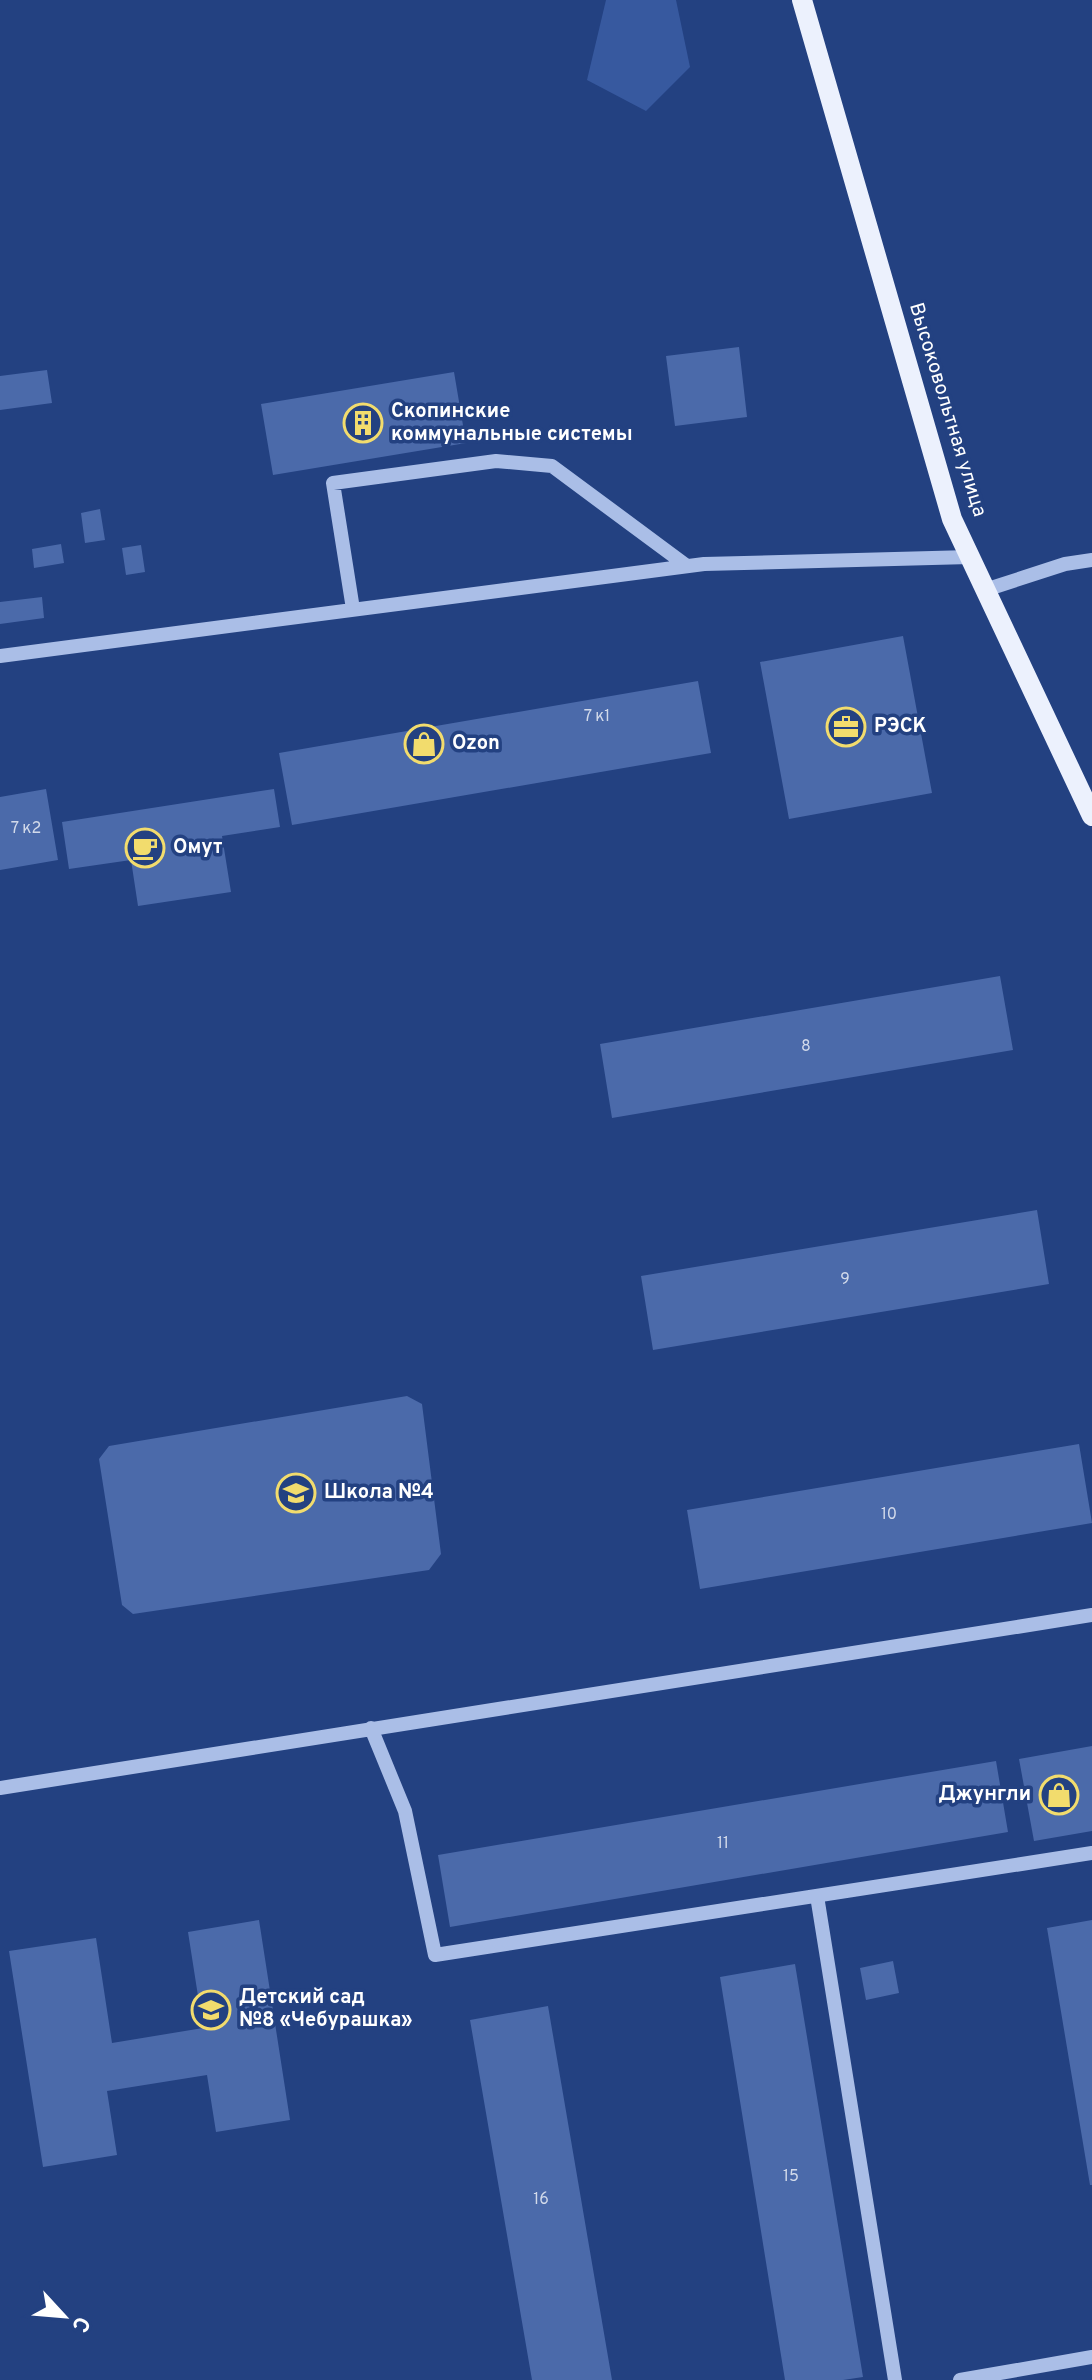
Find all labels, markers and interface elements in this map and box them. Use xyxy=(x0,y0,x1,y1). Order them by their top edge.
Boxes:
street label: Высоковольтная улица xyxy=(902,300,992,520)
place label: Скопинские коммунальные системы xyxy=(391,399,633,448)
building icon: Скопинские коммунальные системы xyxy=(342,402,384,444)
office icon: РЭСК xyxy=(825,706,867,748)
house number: 7 к1 xyxy=(584,707,610,727)
place label: РЭСК xyxy=(874,714,927,740)
shop icon: Ozon xyxy=(403,723,445,765)
place label: Ozon xyxy=(452,731,500,757)
house number: 7 к2 xyxy=(11,819,41,839)
cafe icon: Омут xyxy=(124,827,166,869)
place label: Омут xyxy=(173,835,222,861)
house number: 8 xyxy=(801,1037,811,1057)
house number: 9 xyxy=(840,1270,850,1290)
school or university icon: Школа №4 xyxy=(275,1472,317,1514)
place label: Школа №4 xyxy=(324,1480,434,1506)
house number: 10 xyxy=(881,1505,897,1525)
shop icon: Джунгли xyxy=(1038,1774,1080,1816)
place label: Джунгли xyxy=(938,1782,1031,1808)
house number: 11 xyxy=(717,1834,729,1854)
place label: Детский сад №8 «Чебурашка» xyxy=(239,1985,413,2034)
school or university icon: Детский сад №8 «Чебурашка» xyxy=(190,1989,232,2031)
house number: 15 xyxy=(783,2167,799,2187)
house number: 16 xyxy=(533,2190,549,2210)
north arrow xyxy=(24,2276,104,2356)
text: С xyxy=(65,2311,95,2336)

